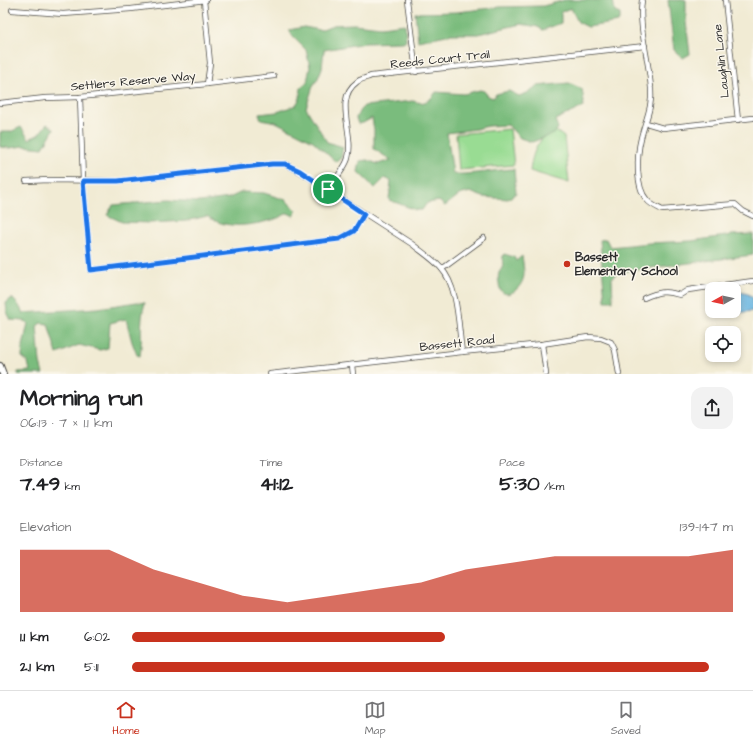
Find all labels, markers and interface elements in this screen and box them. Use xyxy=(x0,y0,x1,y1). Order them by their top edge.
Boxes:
street label: Laughlin Lane xyxy=(709,23,735,99)
street label: Reeds Court Trail xyxy=(389,46,491,73)
street label: Settlers Reserve Way xyxy=(70,68,197,96)
pin xyxy=(311,172,345,206)
icon: arrive xyxy=(317,178,339,200)
place label: Bassett Elementary School xyxy=(575,249,678,281)
marker: Bassett Elementary School xyxy=(562,259,572,269)
north arrow xyxy=(705,282,741,318)
map controls xyxy=(705,282,741,362)
button: locate xyxy=(705,326,741,362)
street label: Bassett Road xyxy=(419,331,495,356)
text: Morning run xyxy=(20,383,143,414)
button: share xyxy=(691,387,733,429)
text: 06:13 · 7 × 1.1 km xyxy=(20,414,112,432)
text: Distance xyxy=(20,455,63,470)
text: Time xyxy=(260,455,283,470)
text: Pace xyxy=(499,455,525,470)
text: 7.49 xyxy=(20,470,60,498)
text: 41:12 xyxy=(260,470,293,498)
text: 5:30 xyxy=(499,470,540,498)
text: km xyxy=(60,479,80,494)
text: /km xyxy=(540,479,564,494)
text: Elevation xyxy=(20,518,71,536)
text: 139–147 m xyxy=(679,518,733,536)
text: 1.1 km xyxy=(20,628,48,646)
text: 6:02 xyxy=(84,628,110,646)
text: 2.1 km xyxy=(20,658,54,676)
text: 5:11 xyxy=(84,658,99,676)
tab: Home xyxy=(112,699,140,738)
tab: Map xyxy=(364,699,386,738)
tab: Saved xyxy=(611,699,641,738)

